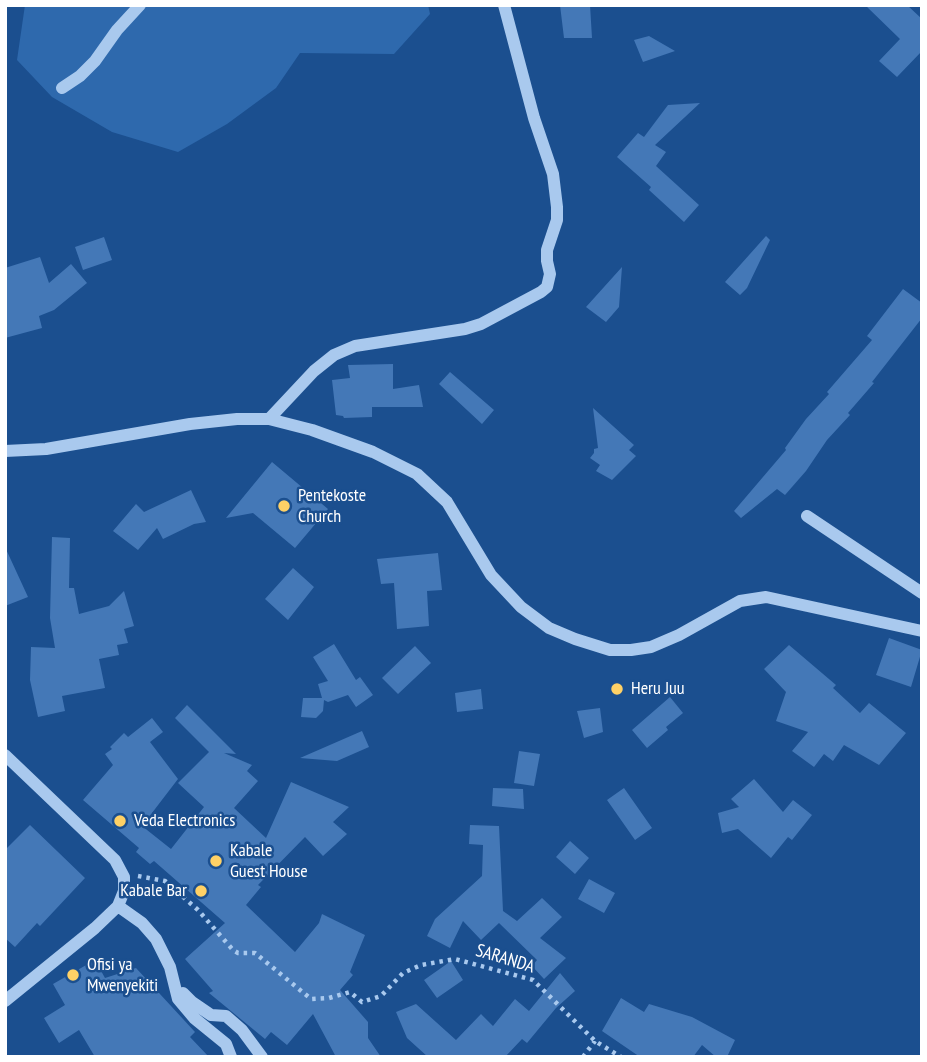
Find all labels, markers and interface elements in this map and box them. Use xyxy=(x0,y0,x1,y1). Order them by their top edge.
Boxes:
place label: Pentekoste Church xyxy=(298,485,366,528)
marker: Pentekoste Church xyxy=(276,498,292,514)
place label: Heru Juu xyxy=(631,678,685,700)
marker: Heru Juu xyxy=(609,681,625,697)
place label: Veda Electronics xyxy=(134,810,235,832)
marker: Veda Electronics xyxy=(112,813,128,829)
place label: Kabale Guest House xyxy=(230,840,308,882)
marker: Kabale Guest House xyxy=(208,853,224,869)
place label: Kabale Bar xyxy=(120,880,187,902)
marker: Kabale Bar xyxy=(193,883,209,899)
street label: SARANDA xyxy=(473,940,537,978)
place label: Ofisi ya Mwenyekiti xyxy=(87,954,158,996)
marker: Ofisi ya Mwenyekiti xyxy=(65,967,81,983)

